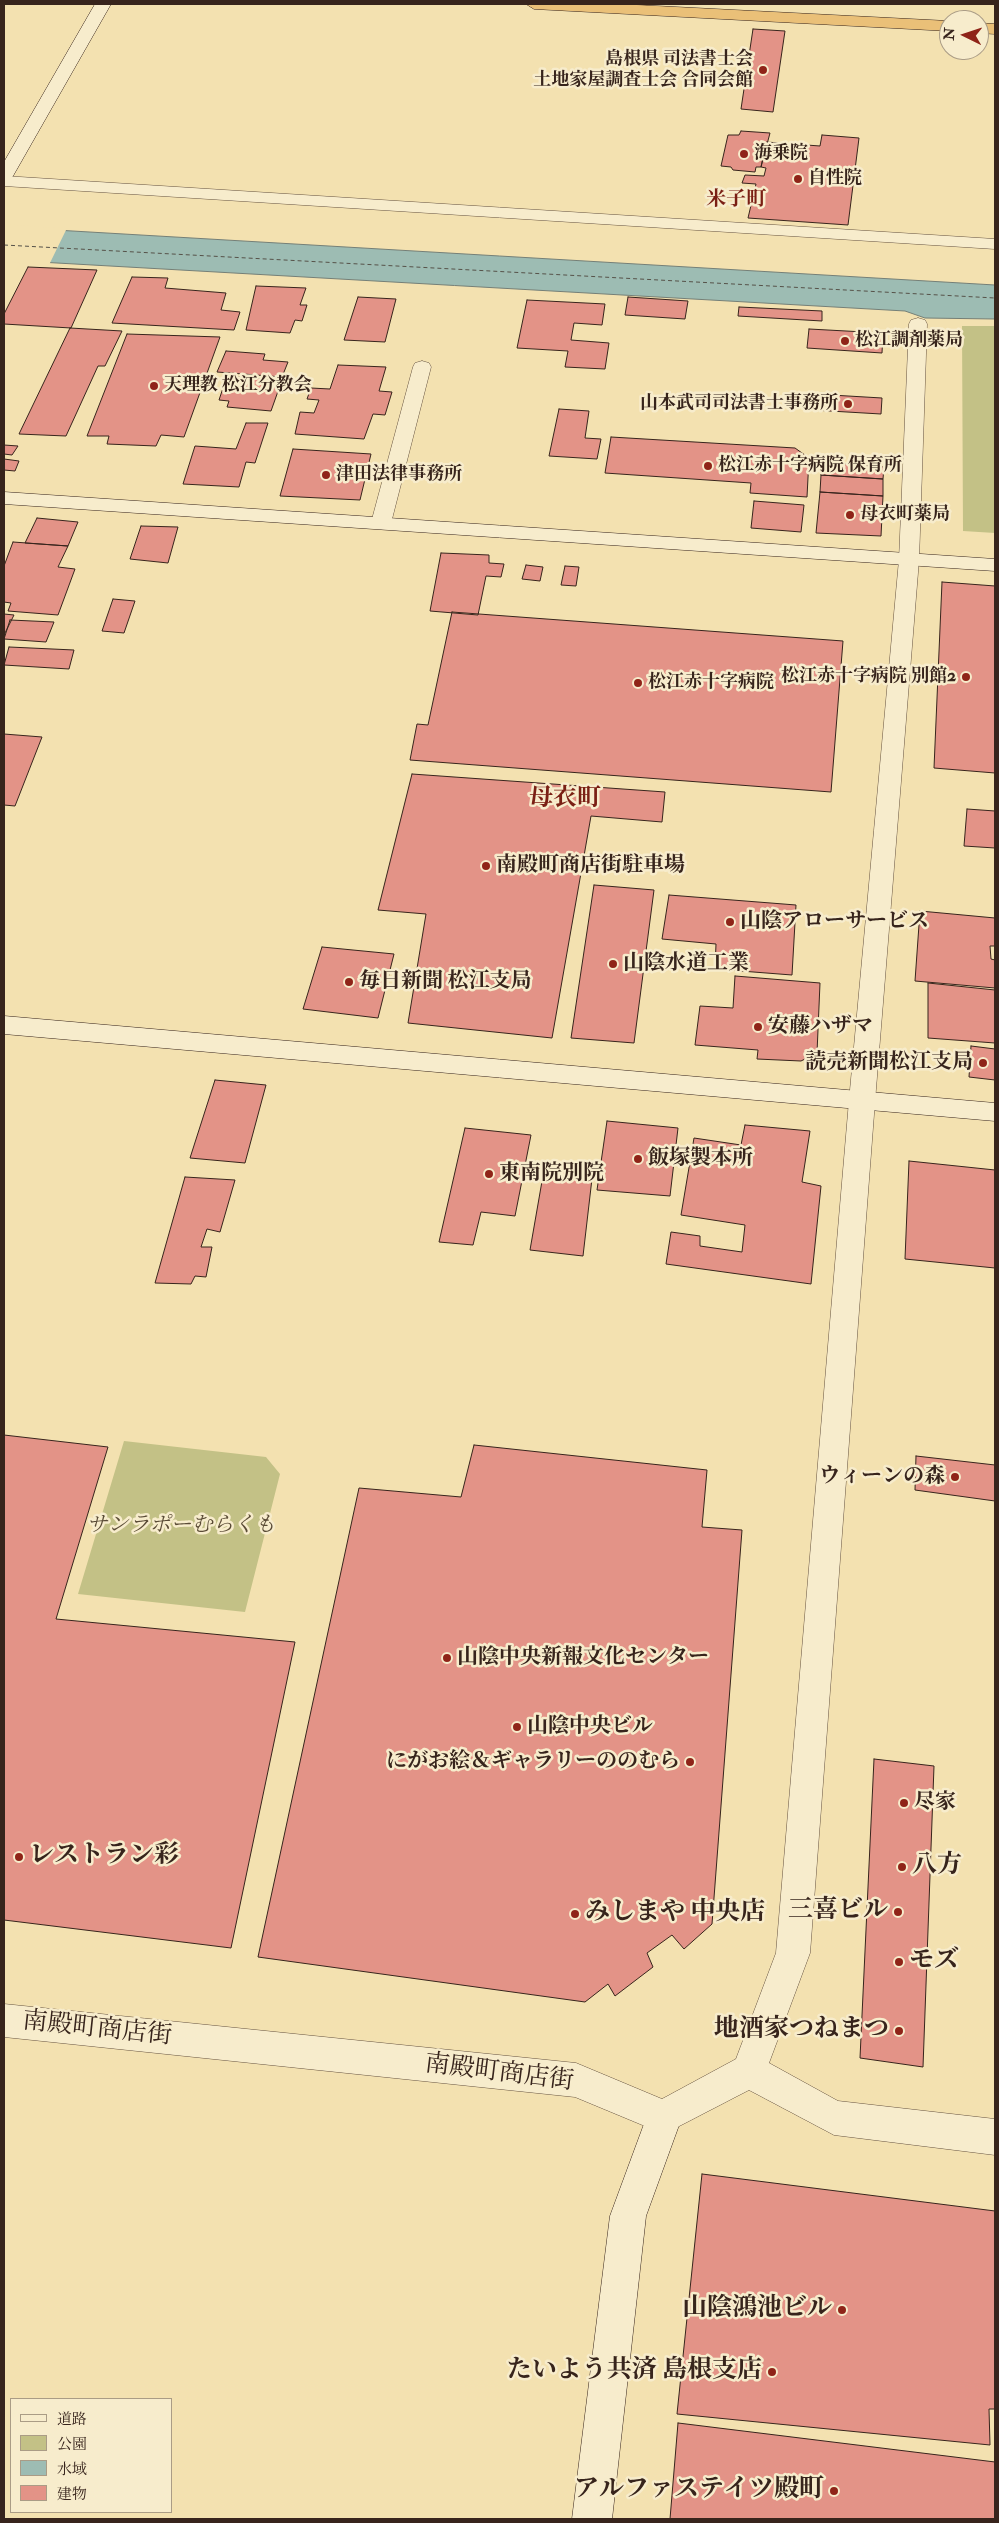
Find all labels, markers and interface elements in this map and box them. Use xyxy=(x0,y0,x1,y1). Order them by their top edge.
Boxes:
north arrow xyxy=(939,10,989,60)
text: N xyxy=(941,27,958,41)
place label: 島根県 司法書士会 土地家屋調査士会 合同会館 xyxy=(533,49,753,92)
marker: 島根県 司法書士会 土地家屋調査士会 合同会館 xyxy=(757,64,769,76)
place label: 海乗院 xyxy=(754,143,808,165)
marker: 海乗院 xyxy=(738,148,750,160)
place label: 自性院 xyxy=(808,168,862,190)
marker: 自性院 xyxy=(792,173,804,185)
district label: 米子町 xyxy=(706,189,766,213)
place label: 松江調剤薬局 xyxy=(855,330,963,352)
marker: 松江調剤薬局 xyxy=(839,335,851,347)
place label: 天理教 松江分教会 xyxy=(164,375,312,397)
marker: 天理教 松江分教会 xyxy=(148,380,160,392)
place label: 山本武司司法書士事務所 xyxy=(640,393,838,415)
marker: 山本武司司法書士事務所 xyxy=(842,398,854,410)
place label: 松江赤十字病院 保育所 xyxy=(718,455,902,477)
marker: 松江赤十字病院 保育所 xyxy=(702,460,714,472)
place label: 津田法律事務所 xyxy=(336,464,462,486)
marker: 津田法律事務所 xyxy=(320,469,332,481)
place label: 母衣町薬局 xyxy=(860,504,950,526)
marker: 母衣町薬局 xyxy=(844,509,856,521)
place label: 松江赤十字病院 別館2 xyxy=(781,666,956,688)
marker: 松江赤十字病院 別館2 xyxy=(960,671,972,683)
place label: 松江赤十字病院 xyxy=(648,672,774,694)
marker: 松江赤十字病院 xyxy=(632,677,644,689)
district label: 母衣町 xyxy=(529,786,601,814)
place label: 南殿町商店街駐車場 xyxy=(496,853,685,879)
marker: 南殿町商店街駐車場 xyxy=(480,860,492,872)
place label: 山陰アローサービス xyxy=(740,909,929,935)
marker: 山陰アローサービス xyxy=(724,916,736,928)
place label: 山陰水道工業 xyxy=(623,951,749,977)
marker: 山陰水道工業 xyxy=(607,958,619,970)
place label: 毎日新聞 松江支局 xyxy=(359,969,531,995)
marker: 毎日新聞 松江支局 xyxy=(343,976,355,988)
place label: 安藤ハザマ xyxy=(768,1014,873,1040)
marker: 安藤ハザマ xyxy=(752,1021,764,1033)
place label: 読売新聞松江支局 xyxy=(805,1050,973,1076)
marker: 読売新聞松江支局 xyxy=(977,1057,989,1069)
place label: 飯塚製本所 xyxy=(648,1146,753,1172)
marker: 飯塚製本所 xyxy=(632,1153,644,1165)
place label: 東南院別院 xyxy=(499,1161,604,1187)
marker: 東南院別院 xyxy=(483,1168,495,1180)
place label: ウィーンの森 xyxy=(819,1464,945,1490)
marker: ウィーンの森 xyxy=(949,1471,961,1483)
park label: サンラポーむらくも xyxy=(87,1513,275,1539)
place label: 山陰中央新報文化センター xyxy=(457,1645,709,1671)
marker: 山陰中央新報文化センター xyxy=(441,1652,453,1664)
place label: 山陰中央ビル xyxy=(527,1714,653,1740)
marker: 山陰中央ビル xyxy=(511,1721,523,1733)
place label: にがお絵＆ギャラリーののむら xyxy=(386,1749,680,1775)
marker: にがお絵＆ギャラリーののむら xyxy=(684,1756,696,1768)
place label: 尽家 xyxy=(914,1790,956,1816)
marker: 尽家 xyxy=(898,1797,910,1809)
place label: レストラン彩 xyxy=(29,1842,179,1872)
marker: レストラン彩 xyxy=(13,1851,25,1863)
place label: 八方 xyxy=(912,1852,962,1882)
marker: 八方 xyxy=(896,1861,908,1873)
place label: 三喜ビル xyxy=(788,1897,888,1927)
place label: みしまや 中央店 xyxy=(585,1899,765,1929)
marker: 三喜ビル xyxy=(892,1906,904,1918)
marker: みしまや 中央店 xyxy=(569,1908,581,1920)
place label: モズ xyxy=(909,1947,959,1977)
marker: モズ xyxy=(893,1956,905,1968)
street label: 南殿町商店街 xyxy=(21,2007,173,2053)
place label: 地酒家つねまつ xyxy=(714,2016,889,2046)
marker: 地酒家つねまつ xyxy=(893,2025,905,2037)
street label: 南殿町商店街 xyxy=(423,2050,575,2098)
place label: 山陰鴻池ビル xyxy=(682,2295,832,2325)
marker: 山陰鴻池ビル xyxy=(836,2304,848,2316)
place label: たいよう共済 島根支店 xyxy=(507,2357,762,2387)
marker: たいよう共済 島根支店 xyxy=(766,2366,778,2378)
legend xyxy=(10,2398,172,2513)
text: 道路 xyxy=(57,2410,87,2429)
text: 公園 xyxy=(57,2435,87,2454)
text: 水域 xyxy=(57,2460,87,2479)
place label: アルファステイツ殿町 xyxy=(574,2476,824,2506)
text: 建物 xyxy=(57,2485,87,2504)
marker: アルファステイツ殿町 xyxy=(828,2485,840,2497)

